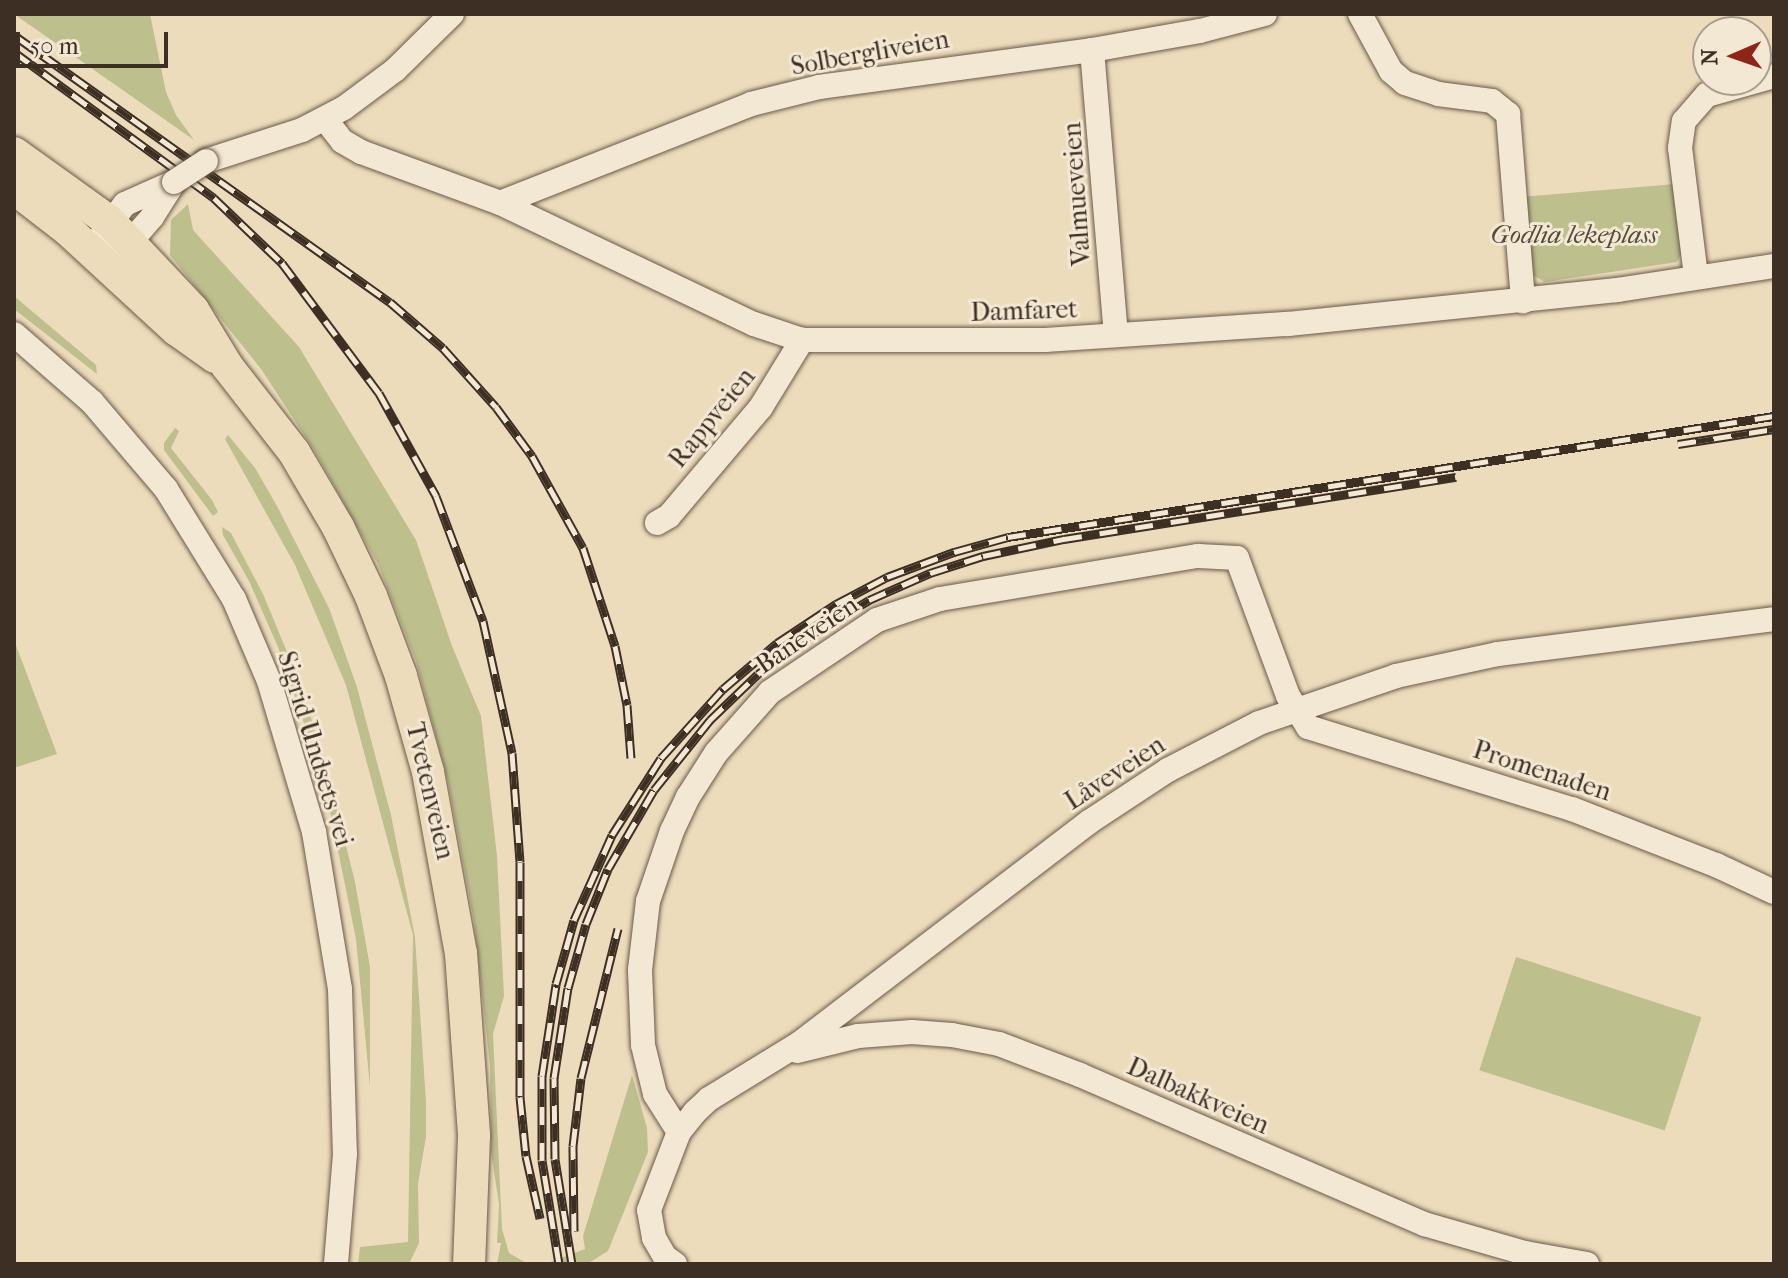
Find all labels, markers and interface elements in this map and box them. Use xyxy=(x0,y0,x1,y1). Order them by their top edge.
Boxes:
scale bar xyxy=(20,16,172,66)
north arrow xyxy=(1692,16,1772,96)
street label: Solbergliveien xyxy=(788,24,952,82)
text: 50 m xyxy=(30,32,79,60)
text: N xyxy=(1697,48,1723,66)
street label: Valmueveien xyxy=(1056,121,1098,267)
park label: Godlia lekeplass xyxy=(1490,219,1658,251)
street label: Damfaret xyxy=(970,294,1078,328)
street label: Rappveien xyxy=(662,362,762,474)
street label: Baneveien xyxy=(750,589,864,681)
street label: Sigrid Undsets vei xyxy=(270,648,360,850)
street label: Tvetenveien xyxy=(399,719,461,863)
street label: Låveveien xyxy=(1059,729,1171,817)
street label: Promenaden xyxy=(1469,734,1615,808)
street label: Dalbakkveien xyxy=(1122,1051,1274,1141)

